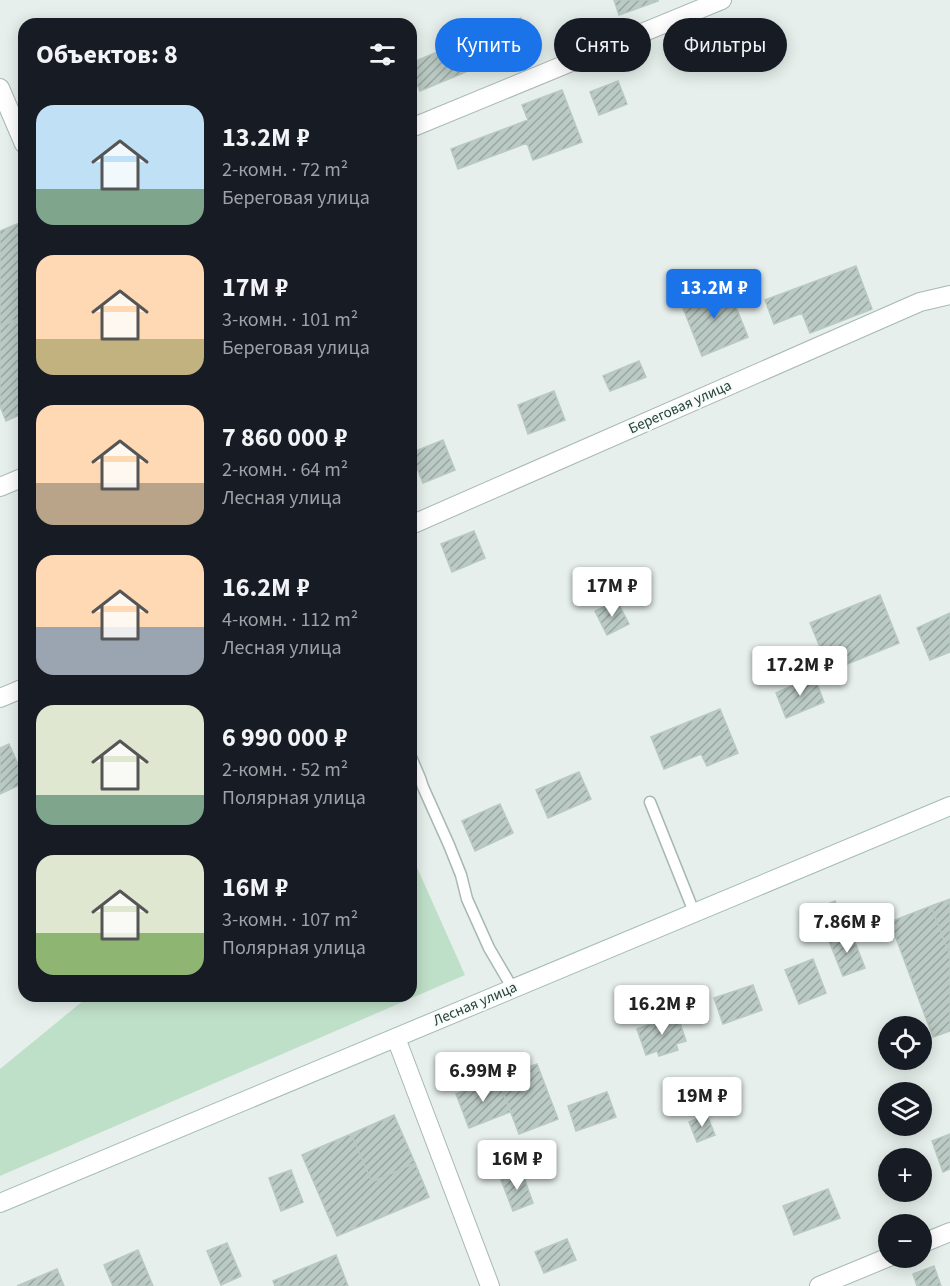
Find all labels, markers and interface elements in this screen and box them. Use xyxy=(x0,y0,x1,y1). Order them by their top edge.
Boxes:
chip: Купить xyxy=(435,18,542,72)
chip: Снять xyxy=(554,18,651,72)
chip: Фильтры xyxy=(663,18,787,72)
text: Объектов: 8 xyxy=(36,36,178,73)
icon: filters xyxy=(366,38,399,71)
text: 13.2M ₽ xyxy=(222,119,310,156)
icon: home xyxy=(84,129,156,201)
text: 2-комн. · 72 m² xyxy=(222,156,348,184)
text: Береговая улица xyxy=(222,184,370,212)
text: 17M ₽ xyxy=(222,269,288,306)
pin: 13.2M ₽ xyxy=(659,269,769,320)
text: 13.2M ₽ xyxy=(680,274,748,302)
icon: home xyxy=(84,279,156,351)
text: 3-комн. · 101 m² xyxy=(222,306,358,334)
text: Береговая улица xyxy=(222,334,370,362)
street label: Береговая улица xyxy=(625,375,735,439)
text: 7 860 000 ₽ xyxy=(222,419,347,456)
icon: home xyxy=(84,429,156,501)
text: 2-комн. · 64 m² xyxy=(222,456,348,484)
text: Лесная улица xyxy=(222,484,342,512)
pin: 17M ₽ xyxy=(570,567,654,618)
text: 16.2M ₽ xyxy=(222,569,310,606)
text: 17M ₽ xyxy=(587,572,637,600)
icon: home xyxy=(84,579,156,651)
text: 4-комн. · 112 m² xyxy=(222,606,358,634)
text: Лесная улица xyxy=(222,634,342,662)
pin: 17.2M ₽ xyxy=(745,646,855,697)
text: 17.2M ₽ xyxy=(766,651,834,679)
text: 6 990 000 ₽ xyxy=(222,719,347,756)
icon: home xyxy=(84,729,156,801)
text: 2-комн. · 52 m² xyxy=(222,756,348,784)
text: Полярная улица xyxy=(222,784,366,812)
text: 16M ₽ xyxy=(222,869,288,906)
icon: home xyxy=(84,879,156,951)
pin: 7.86M ₽ xyxy=(792,903,902,954)
text: 3-комн. · 107 m² xyxy=(222,906,358,934)
text: 7.86M ₽ xyxy=(813,908,881,936)
text: Полярная улица xyxy=(222,934,366,962)
street label: Лесная улица xyxy=(430,977,520,1031)
pin: 16.2M ₽ xyxy=(607,985,717,1036)
text: 16.2M ₽ xyxy=(628,990,696,1018)
map controls xyxy=(878,1016,932,1268)
button: locate xyxy=(878,1016,932,1070)
pin: 6.99M ₽ xyxy=(428,1052,538,1103)
text: 6.99M ₽ xyxy=(449,1057,517,1085)
pin: 19M ₽ xyxy=(660,1077,744,1128)
text: 19M ₽ xyxy=(677,1082,727,1110)
button: layers xyxy=(878,1082,932,1136)
pin: 16M ₽ xyxy=(475,1140,559,1191)
text: 16M ₽ xyxy=(492,1145,542,1173)
button: + xyxy=(878,1148,932,1202)
button: − xyxy=(878,1214,932,1268)

